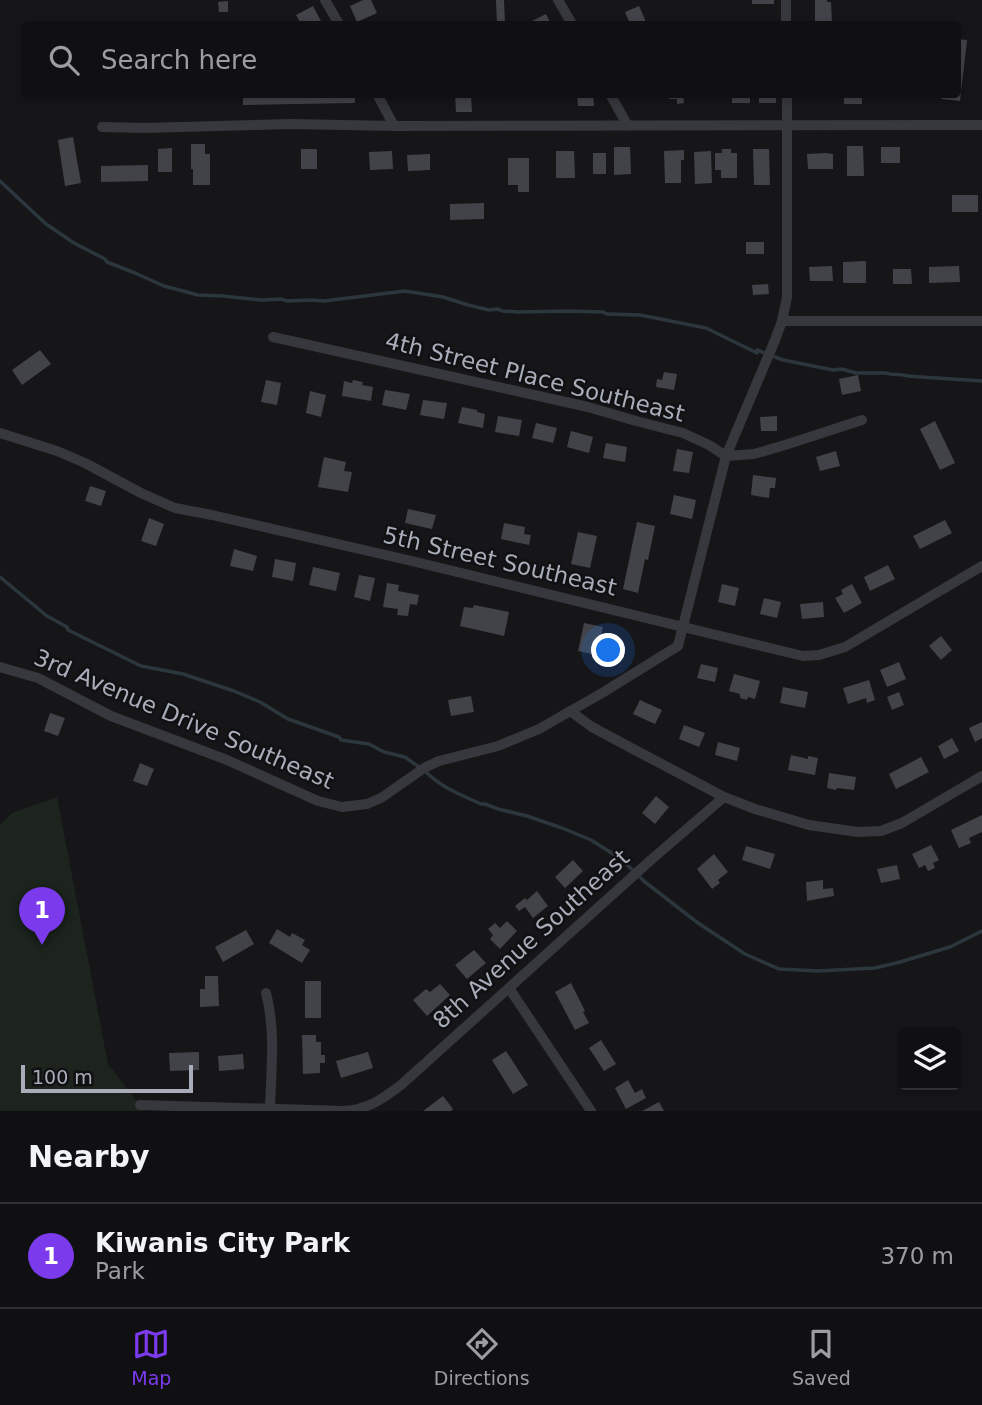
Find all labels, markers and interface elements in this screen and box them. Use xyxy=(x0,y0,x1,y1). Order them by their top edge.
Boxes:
search box xyxy=(21,21,961,98)
icon: search xyxy=(45,41,83,79)
text: Search here xyxy=(101,45,257,75)
street label: 4th Street Place Southeast xyxy=(383,327,687,427)
street label: 5th Street Southeast xyxy=(381,521,619,601)
your location xyxy=(591,633,625,667)
street label: 3rd Avenue Drive Southeast xyxy=(30,644,338,794)
street label: 8th Avenue Southeast xyxy=(428,844,634,1034)
pin: 1 xyxy=(19,887,65,945)
map controls xyxy=(898,1027,961,1090)
button: layers xyxy=(898,1027,961,1090)
scale bar xyxy=(21,1062,192,1094)
text: 100 m xyxy=(32,1066,93,1088)
text: Nearby xyxy=(28,1139,150,1174)
text: Kiwanis City Park xyxy=(95,1228,350,1258)
text: 1 xyxy=(43,1243,59,1269)
text: 370 m xyxy=(880,1243,954,1269)
text: Park xyxy=(95,1258,145,1284)
tab: Map xyxy=(131,1325,171,1389)
tab: Directions xyxy=(434,1325,530,1389)
tab: Saved xyxy=(792,1325,851,1389)

